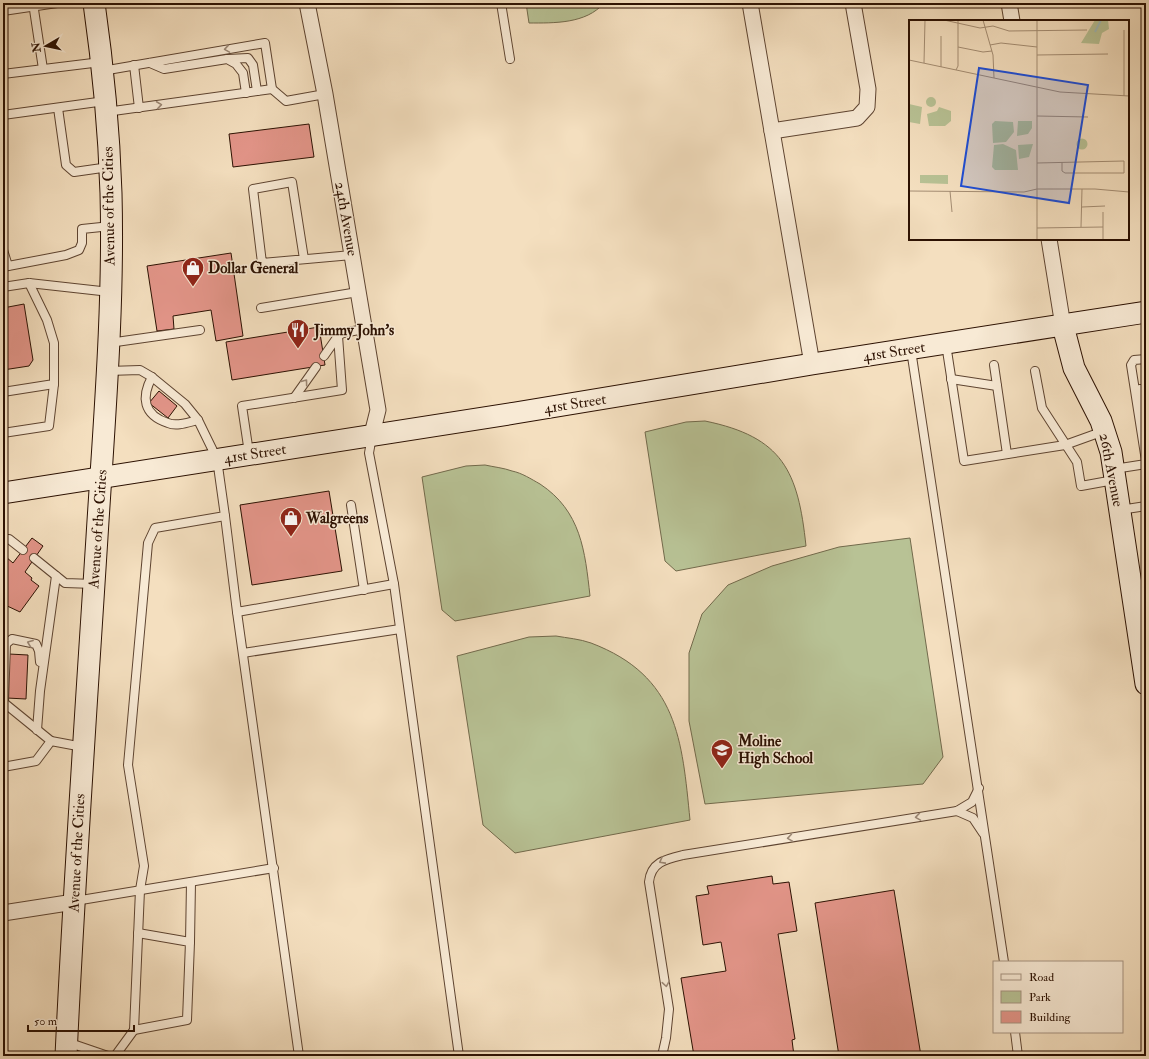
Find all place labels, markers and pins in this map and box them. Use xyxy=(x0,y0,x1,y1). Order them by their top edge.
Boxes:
shop icon: Dollar General xyxy=(180,255,206,288)
place label: Dollar General xyxy=(208,259,299,278)
restaurant icon: Jimmy John's xyxy=(285,317,311,350)
place label: Jimmy John's xyxy=(313,321,394,341)
shop icon: Walgreens xyxy=(278,505,304,538)
place label: Walgreens xyxy=(305,509,368,529)
place label: Moline High School xyxy=(737,732,813,769)
school or university icon: Moline High School xyxy=(709,737,735,770)

